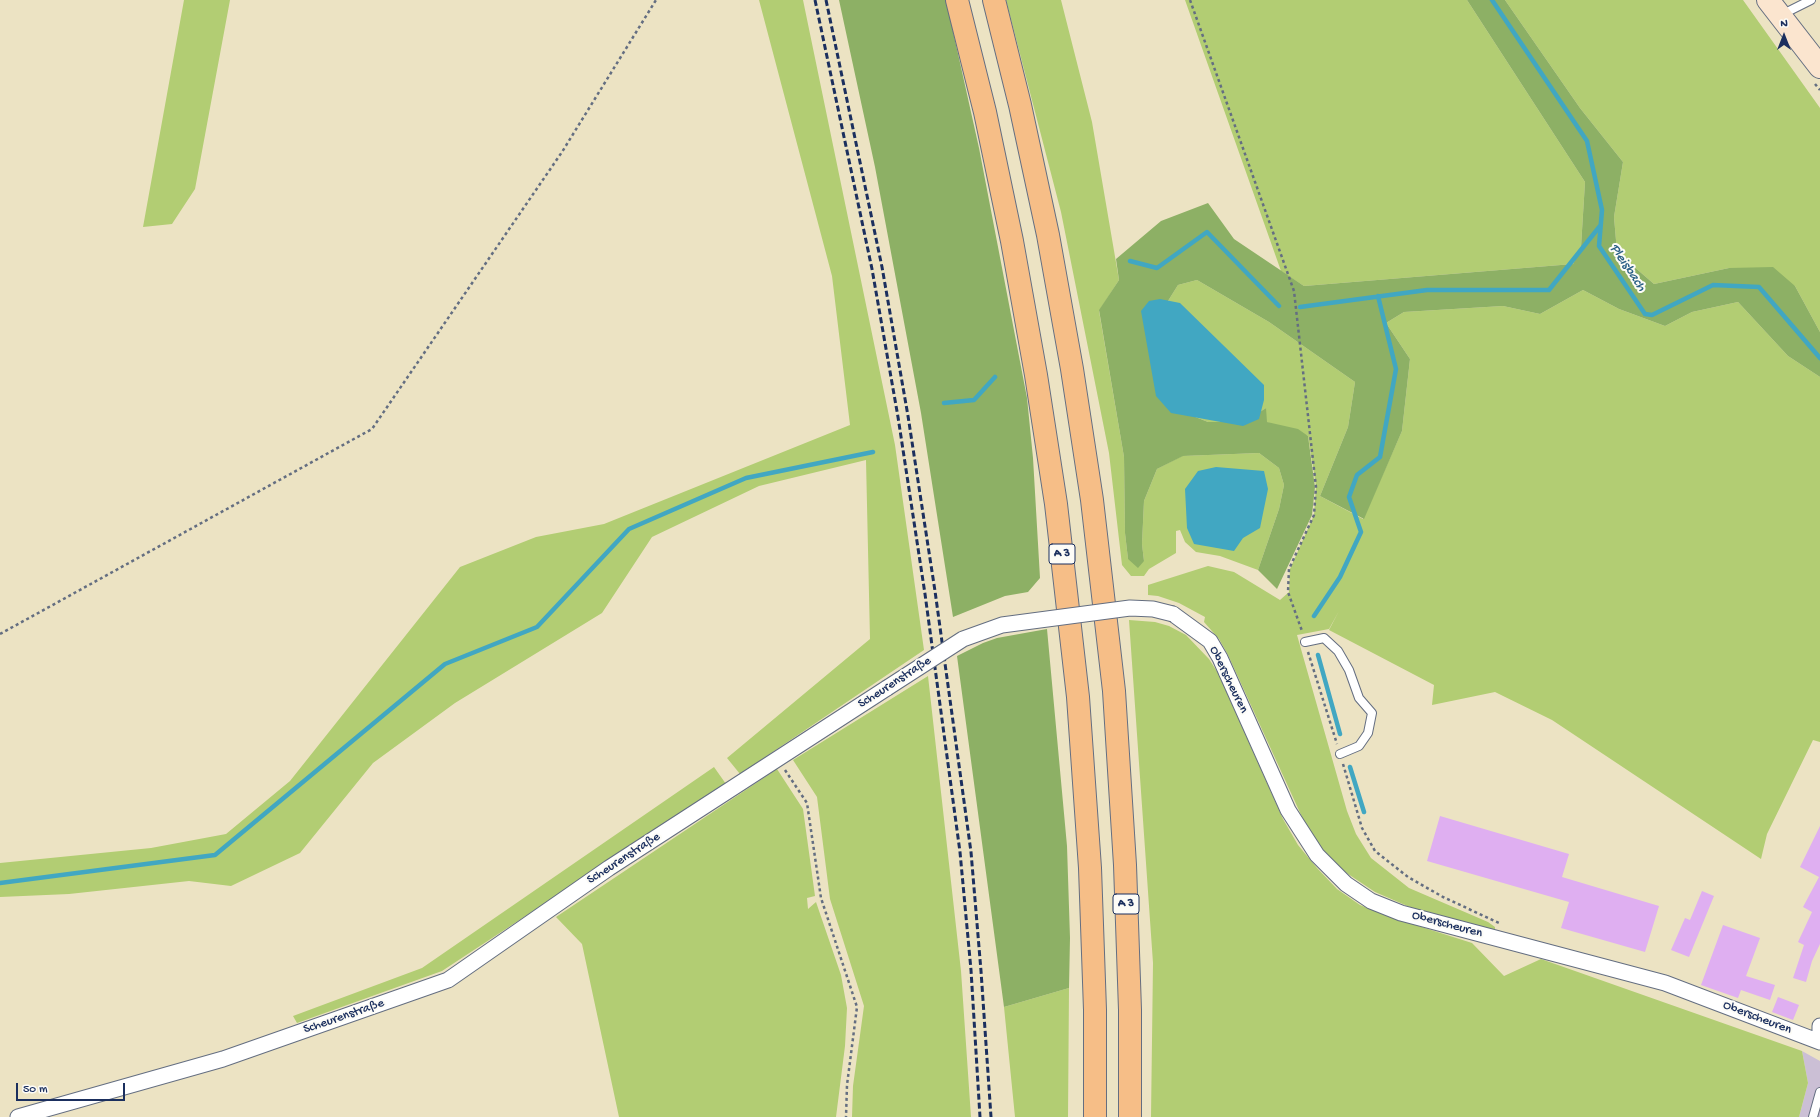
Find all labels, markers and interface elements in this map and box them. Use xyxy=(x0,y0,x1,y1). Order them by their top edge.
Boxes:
north arrow xyxy=(1764,16,1804,56)
text: N xyxy=(1780,18,1788,30)
water label: Pleisbach xyxy=(1605,241,1649,295)
road number: A 3 xyxy=(1049,544,1075,564)
street label: Oberscheuren xyxy=(1205,644,1251,716)
street label: Scheurenstraße xyxy=(855,654,935,712)
street label: Scheurenstraße xyxy=(584,830,664,888)
road number: A 3 xyxy=(1113,894,1139,914)
street label: Oberscheuren xyxy=(1410,908,1484,942)
street label: Scheurenstraße xyxy=(302,996,386,1038)
street label: Oberscheuren xyxy=(1720,998,1794,1038)
scale bar xyxy=(18,1075,127,1101)
text: 50 m xyxy=(23,1083,48,1097)

